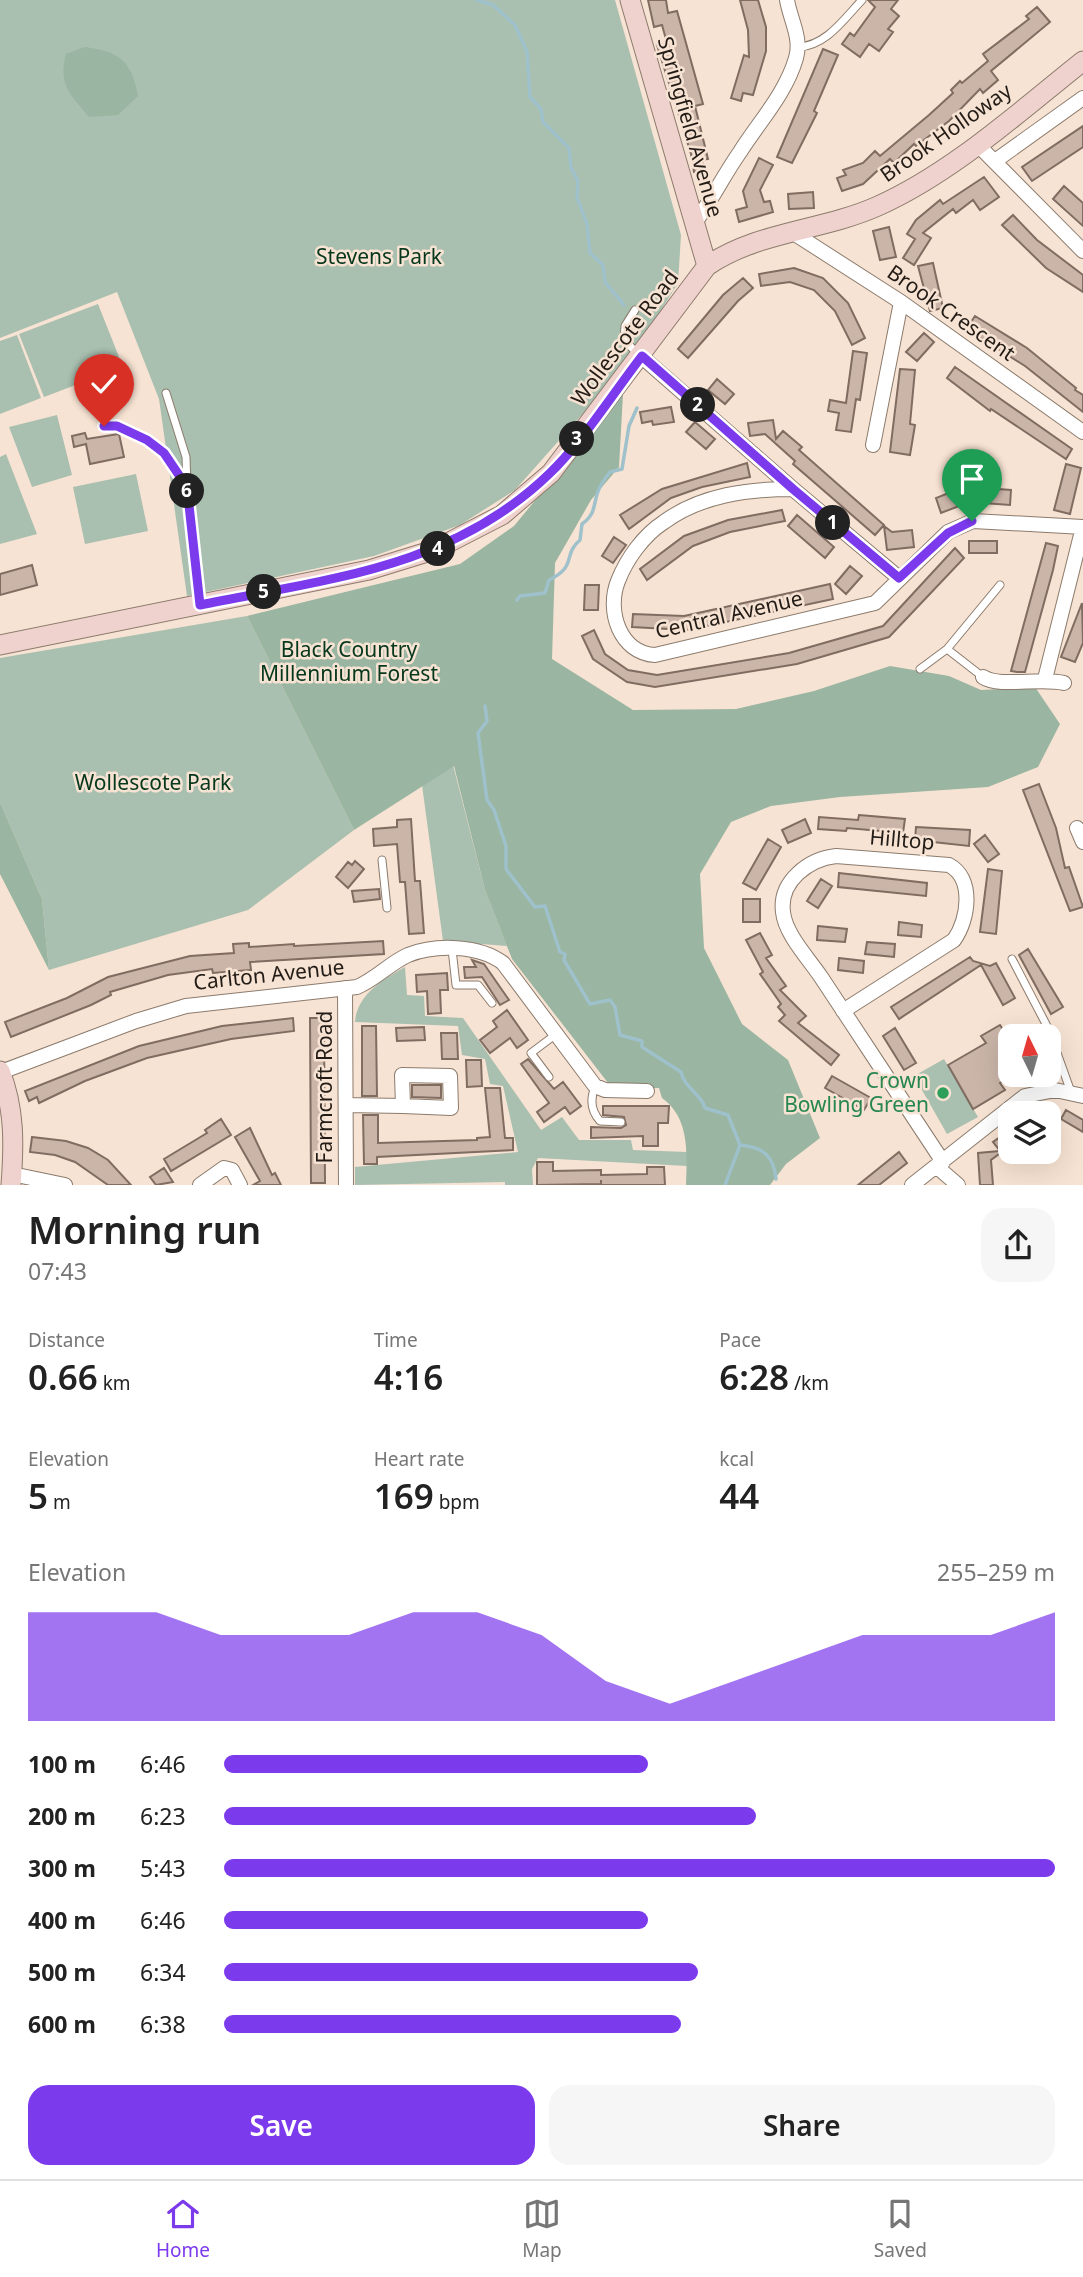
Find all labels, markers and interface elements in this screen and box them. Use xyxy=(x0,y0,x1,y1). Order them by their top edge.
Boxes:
street label: Springfield Avenue xyxy=(652,33,730,220)
street label: Brook Holloway xyxy=(874,76,1017,188)
park label: Stevens Park xyxy=(316,242,443,270)
street label: Brook Crescent xyxy=(882,258,1021,367)
street label: Wollescote Road xyxy=(564,264,684,411)
pin xyxy=(74,354,134,426)
icon: check xyxy=(85,365,123,403)
pin: 2 xyxy=(680,388,716,422)
text: 2 xyxy=(692,391,703,417)
pin: 3 xyxy=(560,422,594,457)
text: 3 xyxy=(571,425,582,451)
pin xyxy=(942,449,1002,521)
icon: arrive xyxy=(953,460,991,498)
pin: 6 xyxy=(170,474,204,508)
text: 6 xyxy=(181,477,192,503)
pin: 1 xyxy=(816,505,850,540)
text: 1 xyxy=(827,509,838,535)
pin: 4 xyxy=(420,532,456,566)
text: 4 xyxy=(432,535,443,561)
pin: 5 xyxy=(246,574,282,610)
text: 5 xyxy=(258,578,269,604)
street label: Central Avenue xyxy=(652,583,805,645)
park label: Black Country Millennium Forest xyxy=(260,635,438,687)
park label: Wollescote Park xyxy=(75,768,232,796)
street label: Hilltop xyxy=(868,822,936,856)
street label: Carlton Avenue xyxy=(192,952,346,996)
street label: Farmcroft Road xyxy=(310,1011,338,1163)
north arrow xyxy=(998,1024,1060,1087)
map controls xyxy=(998,1024,1061,1164)
place label: Crown Bowling Green xyxy=(784,1066,929,1118)
marker: Crown Bowling Green xyxy=(935,1085,951,1101)
button: layers xyxy=(998,1101,1061,1164)
text: Morning run xyxy=(28,1203,261,1255)
button: share xyxy=(981,1208,1055,1282)
text: 07:43 xyxy=(28,1255,87,1287)
text: Distance xyxy=(28,1327,105,1353)
text: Time xyxy=(374,1327,418,1353)
text: Pace xyxy=(719,1327,761,1353)
text: 0.66 xyxy=(28,1353,98,1400)
text: 4:16 xyxy=(374,1353,443,1400)
text: 6:28 xyxy=(719,1353,789,1400)
text: km xyxy=(98,1370,131,1396)
text: /km xyxy=(789,1370,829,1396)
text: Elevation xyxy=(28,1446,109,1472)
text: Heart rate xyxy=(374,1446,464,1472)
text: kcal xyxy=(719,1446,754,1472)
text: 5 xyxy=(28,1472,48,1519)
text: 169 xyxy=(374,1472,434,1519)
text: 44 xyxy=(719,1472,759,1519)
text: m xyxy=(48,1489,71,1515)
text: bpm xyxy=(434,1489,480,1515)
text: Elevation xyxy=(28,1556,126,1588)
text: 255–259 m xyxy=(937,1556,1055,1588)
text: 100 m xyxy=(28,1748,96,1780)
text: 6:46 xyxy=(140,1748,186,1780)
text: 200 m xyxy=(28,1800,96,1832)
text: 6:23 xyxy=(140,1800,186,1832)
text: 300 m xyxy=(28,1852,96,1884)
text: 5:43 xyxy=(140,1852,186,1884)
text: 400 m xyxy=(28,1904,96,1936)
text: 6:46 xyxy=(140,1904,186,1936)
text: 500 m xyxy=(28,1956,96,1988)
text: 6:34 xyxy=(140,1956,186,1988)
text: 600 m xyxy=(28,2008,96,2040)
text: 6:38 xyxy=(140,2008,186,2040)
button: Save xyxy=(28,2085,535,2165)
button: Share xyxy=(549,2085,1055,2165)
tab: Home xyxy=(156,2195,210,2263)
tab: Map xyxy=(522,2195,562,2263)
tab: Saved xyxy=(874,2195,927,2263)

